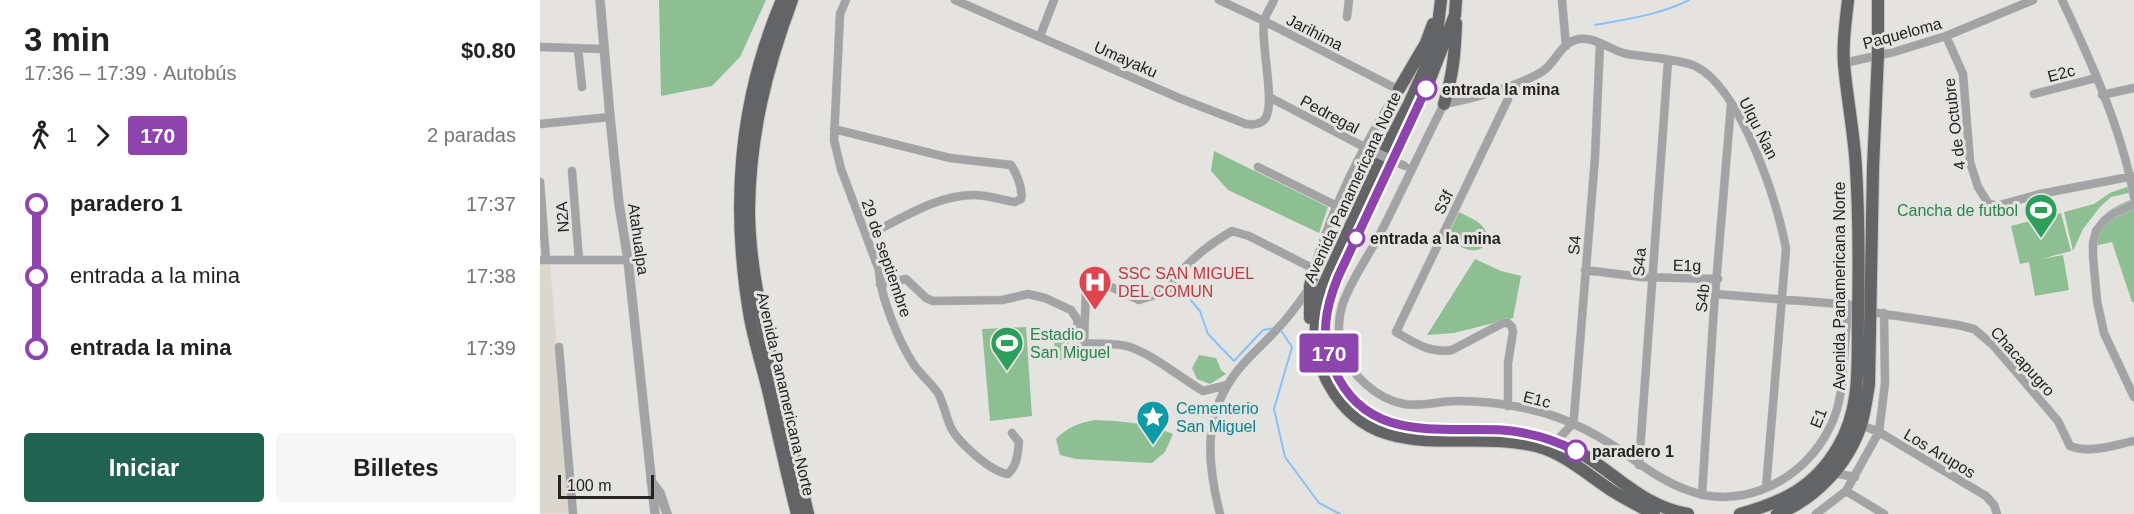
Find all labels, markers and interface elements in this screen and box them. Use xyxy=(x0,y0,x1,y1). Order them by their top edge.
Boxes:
street label: Jarihima xyxy=(1284,11,1346,54)
street label: Paqueloma xyxy=(1861,15,1944,52)
text: 3 min xyxy=(24,21,110,58)
text: $0.80 xyxy=(461,38,516,63)
street label: Umayaku xyxy=(1091,38,1160,81)
text: 17:36 – 17:39 · Autobús xyxy=(24,62,236,84)
street label: E2c xyxy=(2046,62,2077,85)
street label: 4 de Octubre xyxy=(1940,77,1969,171)
marker: entrada la mina xyxy=(1415,78,1437,100)
place label: entrada la mina xyxy=(1442,81,1559,98)
street label: Avenida Panamericana Norte xyxy=(1301,89,1404,285)
street label: Pedregal xyxy=(1297,92,1362,137)
street label: Ulqu Ñan xyxy=(1736,94,1783,162)
icon: walk xyxy=(24,119,57,152)
icon: forward xyxy=(86,119,119,152)
text: 1 xyxy=(66,124,77,146)
text: 170 xyxy=(140,124,175,147)
text: 2 paradas xyxy=(427,124,516,146)
street label: Avenida Panamericana Norte xyxy=(1831,182,1848,390)
street label: S3f xyxy=(1431,187,1457,217)
text: paradero 1 xyxy=(70,191,183,216)
sports icon: Cancha de futbol xyxy=(2023,192,2059,239)
text: 17:37 xyxy=(466,193,516,215)
street label: 29 de septiembre xyxy=(858,197,915,319)
street label: N2A xyxy=(553,201,572,233)
street label: Atahualpa xyxy=(625,202,652,276)
place label: Cancha de futbol xyxy=(1897,202,2018,219)
marker: entrada a la mina xyxy=(1347,229,1365,247)
place label: entrada a la mina xyxy=(1370,230,1501,247)
street label: S4 xyxy=(1565,234,1584,256)
street label: S4a xyxy=(1630,247,1649,277)
street label: E1g xyxy=(1673,257,1701,274)
text: entrada a la mina xyxy=(70,263,240,288)
hospital icon: SSC SAN MIGUEL DEL COMUN xyxy=(1077,264,1113,311)
text: 17:38 xyxy=(466,265,516,287)
place label: SSC SAN MIGUEL DEL COMUN xyxy=(1118,265,1254,300)
street label: S4b xyxy=(1693,283,1712,313)
street label: Avenida Panamericana Norte xyxy=(754,291,817,498)
street label: Chacapugro xyxy=(1987,323,2058,399)
sports icon: Estadio San Miguel xyxy=(989,325,1025,372)
place label: Estadio San Miguel xyxy=(1030,326,1110,361)
line badge: 170 xyxy=(1294,334,1364,372)
text: entrada la mina xyxy=(70,335,231,360)
text: 17:39 xyxy=(466,337,516,359)
text: 170 xyxy=(1311,342,1347,365)
street label: E1c xyxy=(1521,388,1552,411)
place icon: Cementerio San Miguel xyxy=(1135,399,1171,446)
place label: Cementerio San Miguel xyxy=(1176,400,1259,435)
street label: E1 xyxy=(1807,406,1830,430)
street label: Los Arupos xyxy=(1901,426,1978,481)
button: Iniciar xyxy=(24,433,264,502)
button: Billetes xyxy=(276,433,516,502)
marker: paradero 1 xyxy=(1565,440,1587,462)
place label: paradero 1 xyxy=(1592,443,1674,460)
scale bar xyxy=(558,472,654,500)
text: 100 m xyxy=(567,477,611,494)

